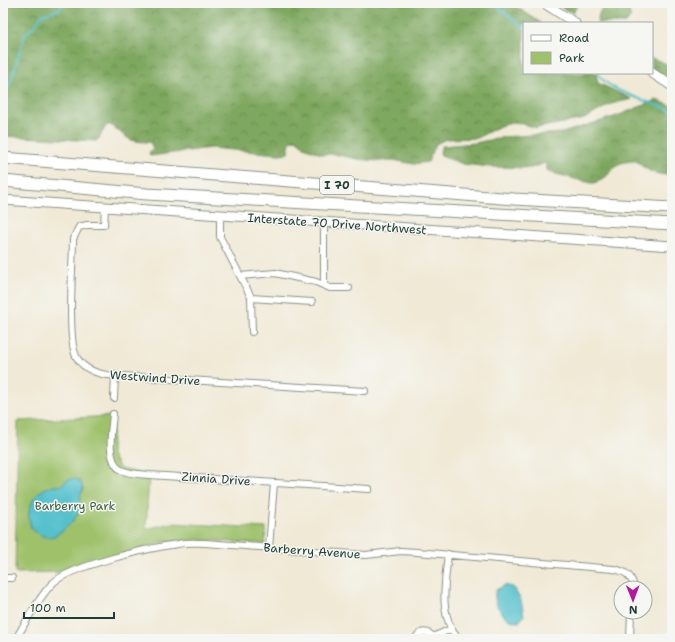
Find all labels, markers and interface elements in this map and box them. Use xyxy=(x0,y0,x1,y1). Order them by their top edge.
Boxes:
legend xyxy=(523,22,653,74)
text: Road xyxy=(559,30,590,46)
text: Park xyxy=(559,50,585,66)
road number: I 70 xyxy=(320,176,354,194)
street label: Interstate 70 Drive Northwest xyxy=(247,210,427,238)
street label: Westwind Drive xyxy=(109,367,201,389)
street label: Zinnia Drive xyxy=(181,469,251,489)
park label: Barberry Park xyxy=(35,498,115,514)
street label: Barberry Avenue xyxy=(263,540,361,562)
north arrow xyxy=(613,580,653,620)
scale bar xyxy=(24,594,114,620)
text: 100 m xyxy=(30,600,66,616)
text: N xyxy=(628,602,638,617)

